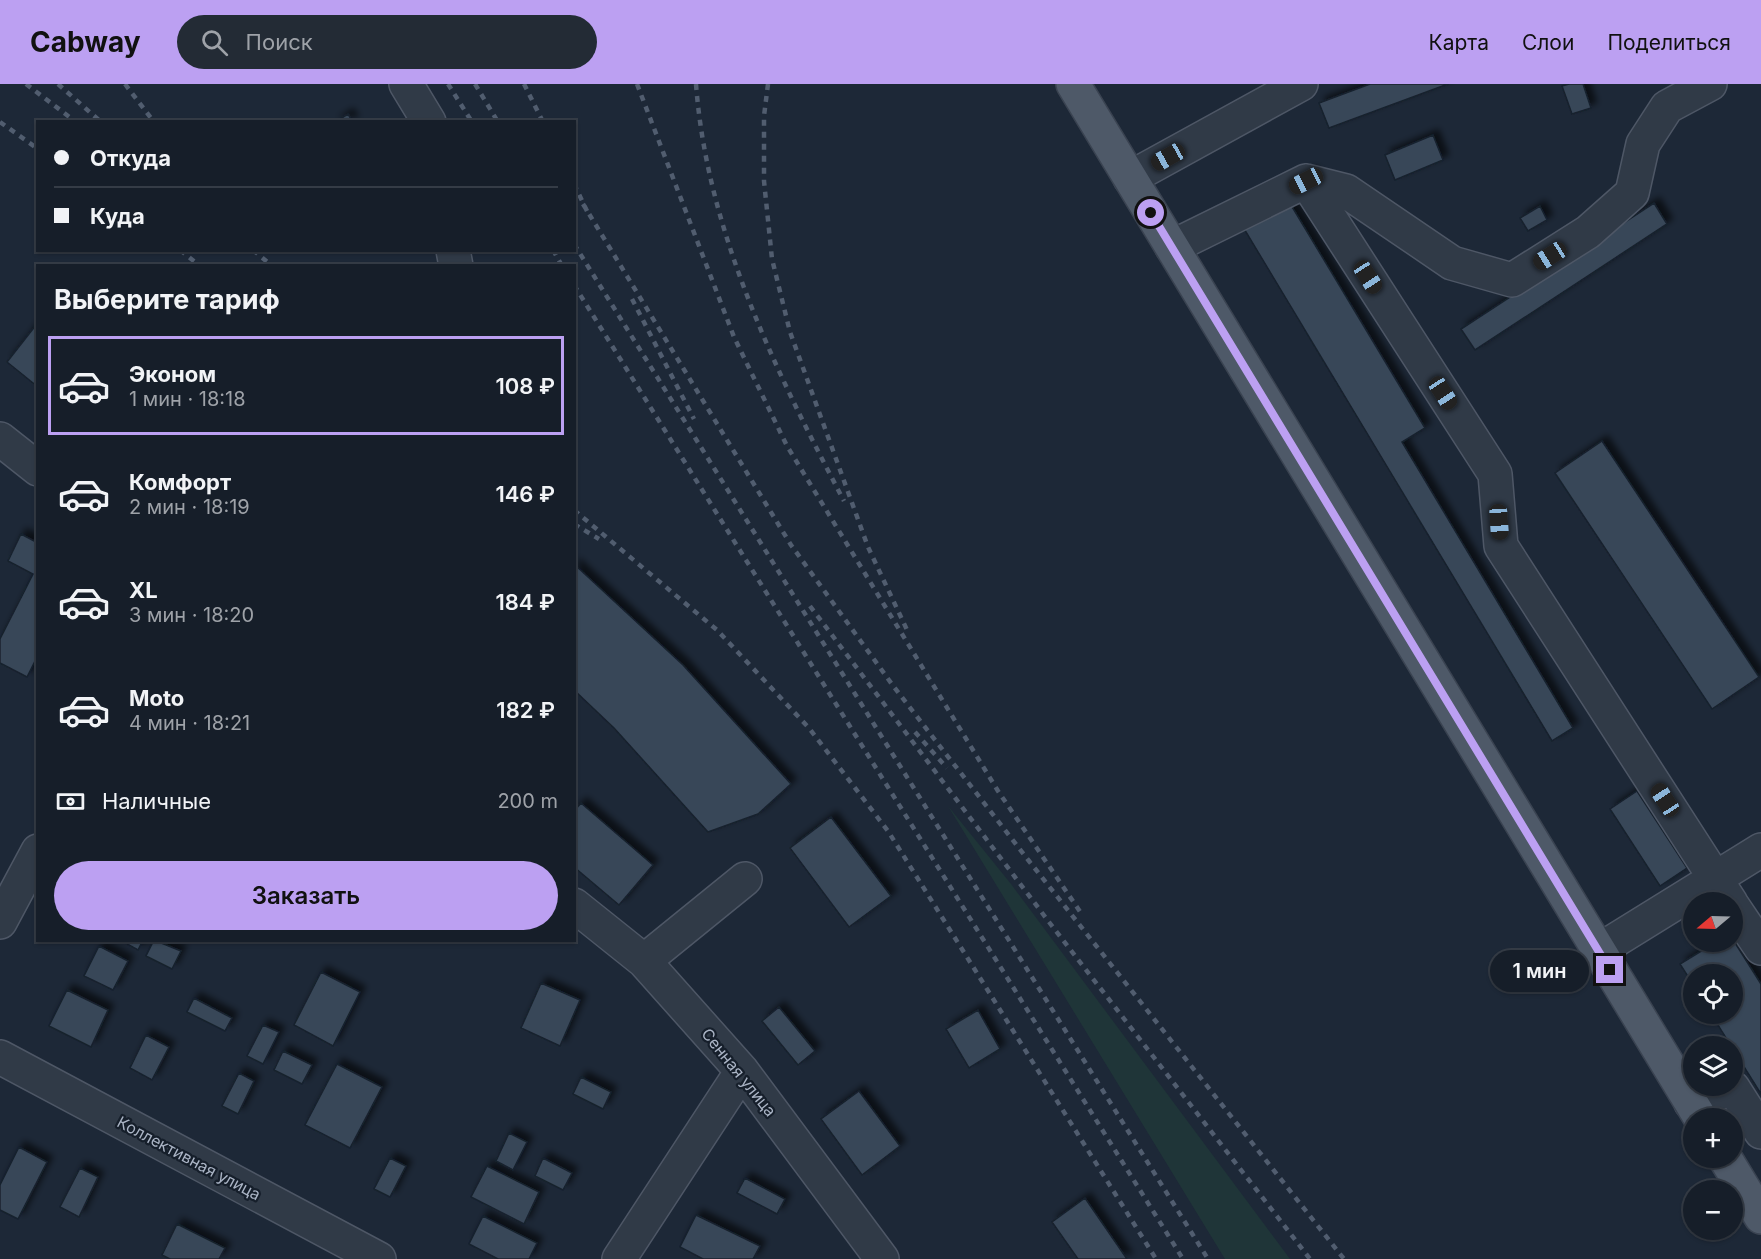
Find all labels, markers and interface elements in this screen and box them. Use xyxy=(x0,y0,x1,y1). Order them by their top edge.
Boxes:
search box xyxy=(177,15,597,69)
text: Cabway xyxy=(30,25,141,59)
icon: search xyxy=(198,26,231,59)
text: Поиск xyxy=(246,29,313,55)
text: Карта xyxy=(1429,30,1489,55)
text: Слои xyxy=(1522,30,1574,55)
text: Поделиться xyxy=(1607,30,1731,55)
car xyxy=(1148,140,1188,174)
text: Откуда xyxy=(90,145,171,171)
car xyxy=(1286,165,1326,197)
route start xyxy=(1137,199,1164,226)
text: Куда xyxy=(90,203,145,229)
car xyxy=(1530,239,1570,273)
car xyxy=(1351,257,1385,297)
text: Выберите тариф xyxy=(54,283,280,316)
icon: car xyxy=(57,359,111,413)
text: Эконом xyxy=(129,361,216,387)
text: 108 ₽ xyxy=(496,373,555,399)
car xyxy=(1426,373,1460,413)
text: 1 мин · 18:18 xyxy=(129,387,246,411)
icon: car xyxy=(57,467,111,521)
text: Комфорт xyxy=(129,469,231,495)
text: 146 ₽ xyxy=(495,481,555,507)
text: 2 мин · 18:19 xyxy=(129,495,250,519)
car xyxy=(1489,503,1509,541)
icon: car xyxy=(57,575,111,629)
text: XL xyxy=(129,577,158,603)
text: 184 ₽ xyxy=(495,589,555,615)
text: 3 мин · 18:20 xyxy=(129,603,254,627)
icon: car xyxy=(57,683,111,737)
text: Moto xyxy=(129,685,184,711)
text: 182 ₽ xyxy=(496,697,555,723)
text: 4 мин · 18:21 xyxy=(129,711,250,735)
car xyxy=(1648,780,1682,820)
icon: cash xyxy=(54,785,87,818)
text: Наличные xyxy=(102,788,211,814)
text: 200 m xyxy=(497,789,558,813)
button: Заказать xyxy=(54,861,558,930)
north arrow xyxy=(1683,892,1743,952)
map controls xyxy=(1683,892,1743,1240)
callout: 1 мин xyxy=(1490,949,1589,991)
route end xyxy=(1596,956,1623,983)
text: 1 мин xyxy=(1513,959,1566,983)
button: locate xyxy=(1683,964,1743,1024)
street label: Сенная улица xyxy=(697,1024,781,1120)
button: layers xyxy=(1683,1036,1743,1096)
button: + xyxy=(1683,1108,1743,1168)
street label: Коллективная улица xyxy=(114,1112,264,1204)
button: − xyxy=(1683,1180,1743,1240)

